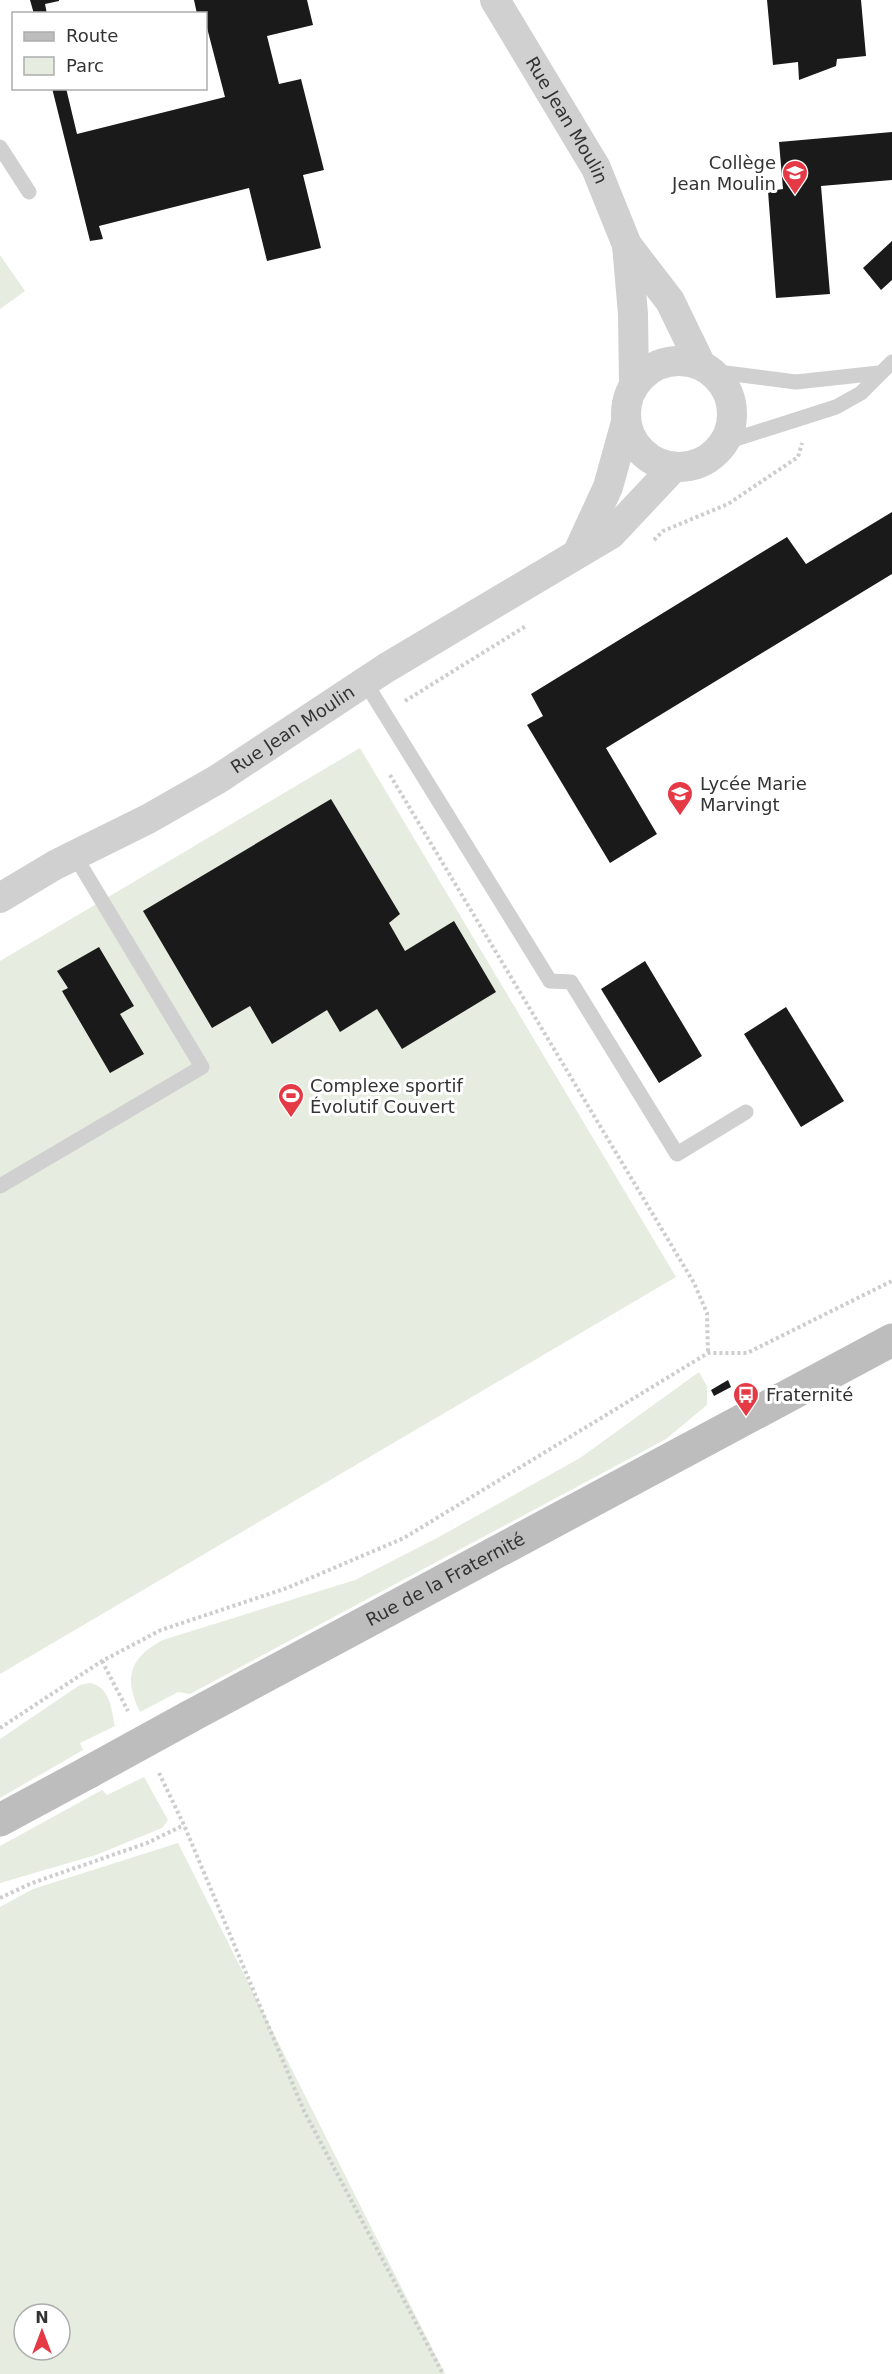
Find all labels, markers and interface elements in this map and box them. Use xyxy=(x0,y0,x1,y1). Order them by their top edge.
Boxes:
legend xyxy=(12,12,207,90)
text: Route xyxy=(66,25,118,46)
street label: Rue Jean Moulin xyxy=(521,53,612,187)
text: Parc xyxy=(66,55,104,76)
place label: Collège Jean Moulin xyxy=(671,152,776,194)
school or university icon: Collège Jean Moulin xyxy=(780,158,810,196)
street label: Rue Jean Moulin xyxy=(227,681,358,778)
place label: Lycée Marie Marvingt xyxy=(700,773,807,815)
school or university icon: Lycée Marie Marvingt xyxy=(665,779,695,817)
place label: Complexe sportif Évolutif Couvert xyxy=(310,1075,463,1117)
sports icon: Complexe sportif Évolutif Couvert xyxy=(276,1081,306,1119)
bus stop icon: Fraternité xyxy=(731,1380,761,1418)
place label: Fraternité xyxy=(766,1384,853,1405)
street label: Rue de la Fraternité xyxy=(362,1528,528,1630)
north arrow xyxy=(12,2302,72,2362)
text: N xyxy=(35,2308,49,2327)

